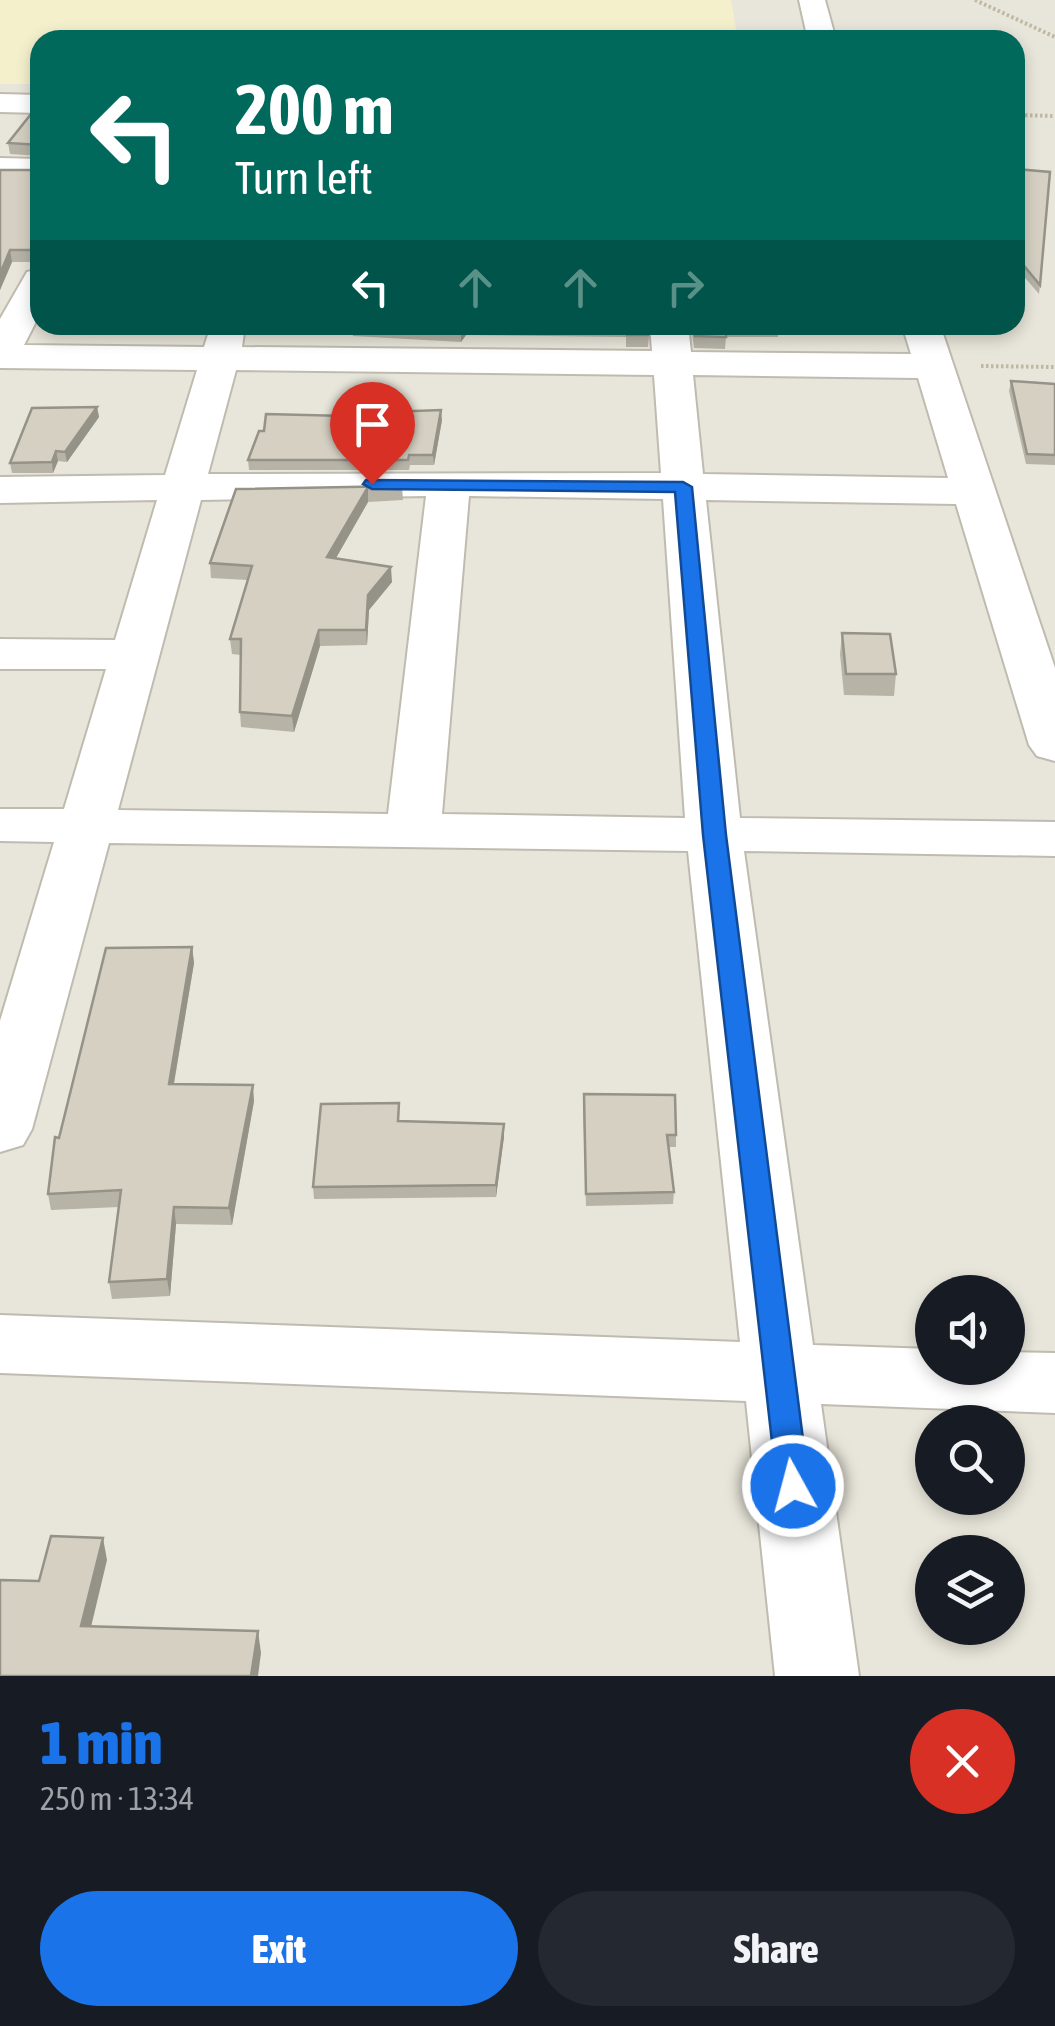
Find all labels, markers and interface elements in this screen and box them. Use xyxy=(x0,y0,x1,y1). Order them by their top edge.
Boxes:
text: 200 m xyxy=(235,69,394,149)
icon: left xyxy=(70,70,200,200)
text: Turn left xyxy=(235,152,373,204)
icon: left xyxy=(343,260,398,315)
icon: ahead xyxy=(448,260,503,315)
icon: ahead xyxy=(553,260,608,315)
icon: right xyxy=(658,260,713,315)
pin xyxy=(330,382,415,485)
icon: arrive xyxy=(345,397,400,452)
map controls xyxy=(915,1275,1025,1645)
button: sound xyxy=(915,1275,1025,1385)
button: search xyxy=(915,1405,1025,1515)
position arrow xyxy=(741,1434,845,1538)
button: layers xyxy=(915,1535,1025,1645)
text: 1 min xyxy=(40,1708,163,1777)
button: close xyxy=(910,1709,1015,1814)
text: 250 m · 13:34 xyxy=(40,1780,194,1817)
button: Exit xyxy=(40,1891,518,2006)
button: Share xyxy=(538,1891,1015,2006)

